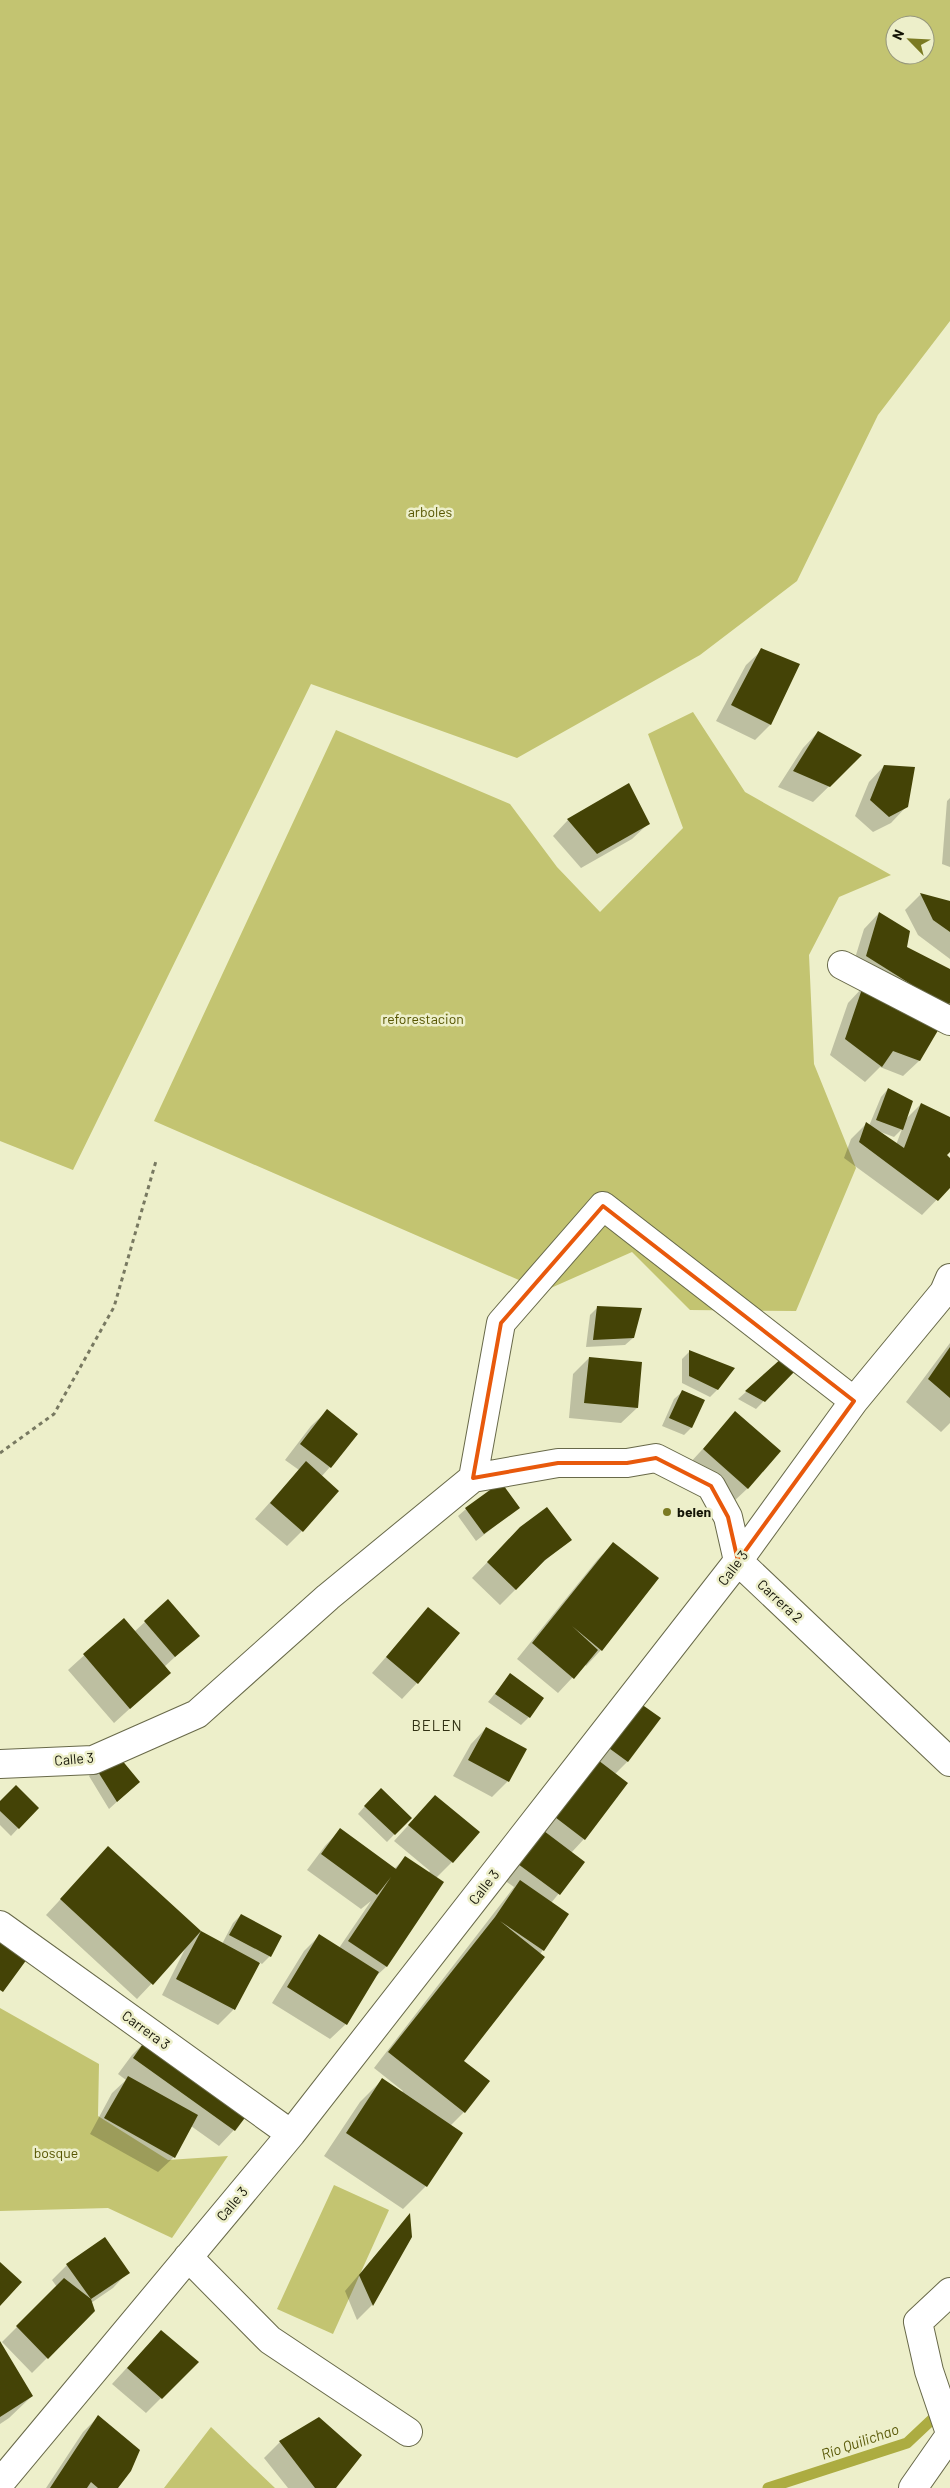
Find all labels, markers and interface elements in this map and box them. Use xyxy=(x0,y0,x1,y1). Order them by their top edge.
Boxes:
north arrow xyxy=(885,15,935,65)
text: N xyxy=(888,27,907,42)
park label: arboles xyxy=(408,503,453,520)
park label: reforestacion xyxy=(382,1010,464,1027)
place label: belen xyxy=(677,1503,711,1520)
marker: belen xyxy=(661,1506,673,1518)
street label: Calle 3 xyxy=(714,1547,751,1589)
street label: Carrera 2 xyxy=(754,1575,806,1626)
district label: BELEN xyxy=(411,1716,463,1734)
street label: Calle 3 xyxy=(54,1748,94,1769)
street label: Calle 3 xyxy=(465,1866,502,1907)
street label: Carrera 3 xyxy=(119,2006,174,2053)
park label: bosque xyxy=(34,2144,78,2161)
street label: Calle 3 xyxy=(212,2183,251,2224)
water label: Río Quilichao xyxy=(818,2419,901,2463)

